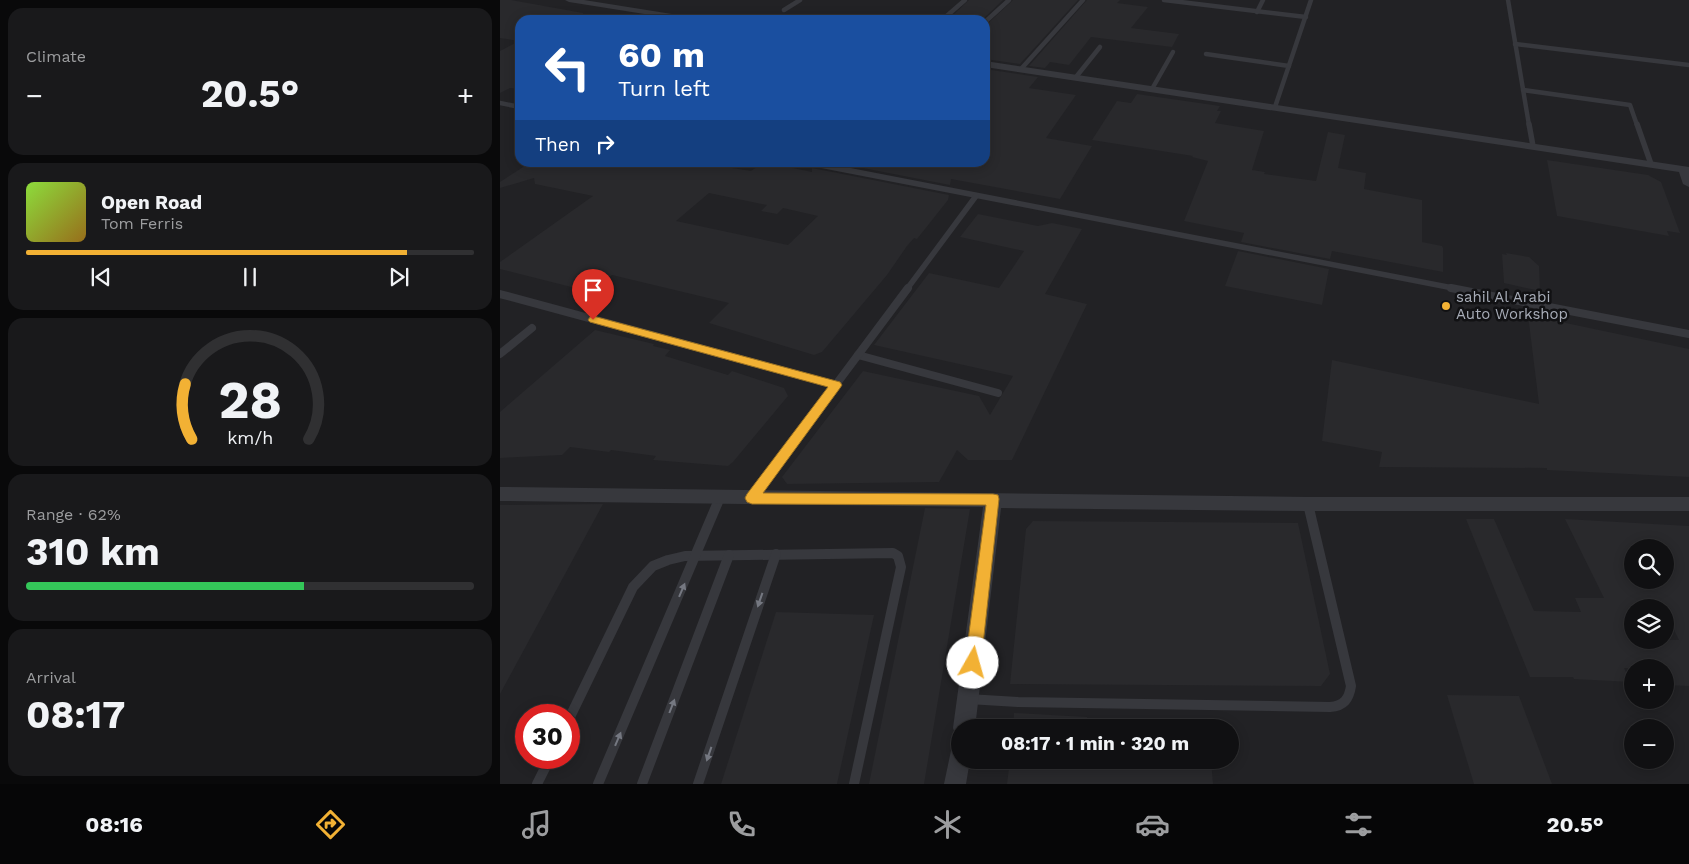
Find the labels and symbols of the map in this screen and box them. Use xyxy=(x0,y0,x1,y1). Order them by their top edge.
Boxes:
pin xyxy=(572,269,614,320)
place label: sahil Al Arabi Auto Workshop xyxy=(1456,288,1568,323)
marker: sahil Al Arabi Auto Workshop xyxy=(1440,300,1452,312)
one-way arrow xyxy=(678,583,686,597)
one-way arrow xyxy=(756,593,764,608)
position arrow xyxy=(946,636,998,688)
one-way arrow xyxy=(668,698,676,713)
speed limit sign: 30 xyxy=(515,704,580,769)
one-way arrow xyxy=(614,732,622,746)
one-way arrow xyxy=(704,747,712,762)

